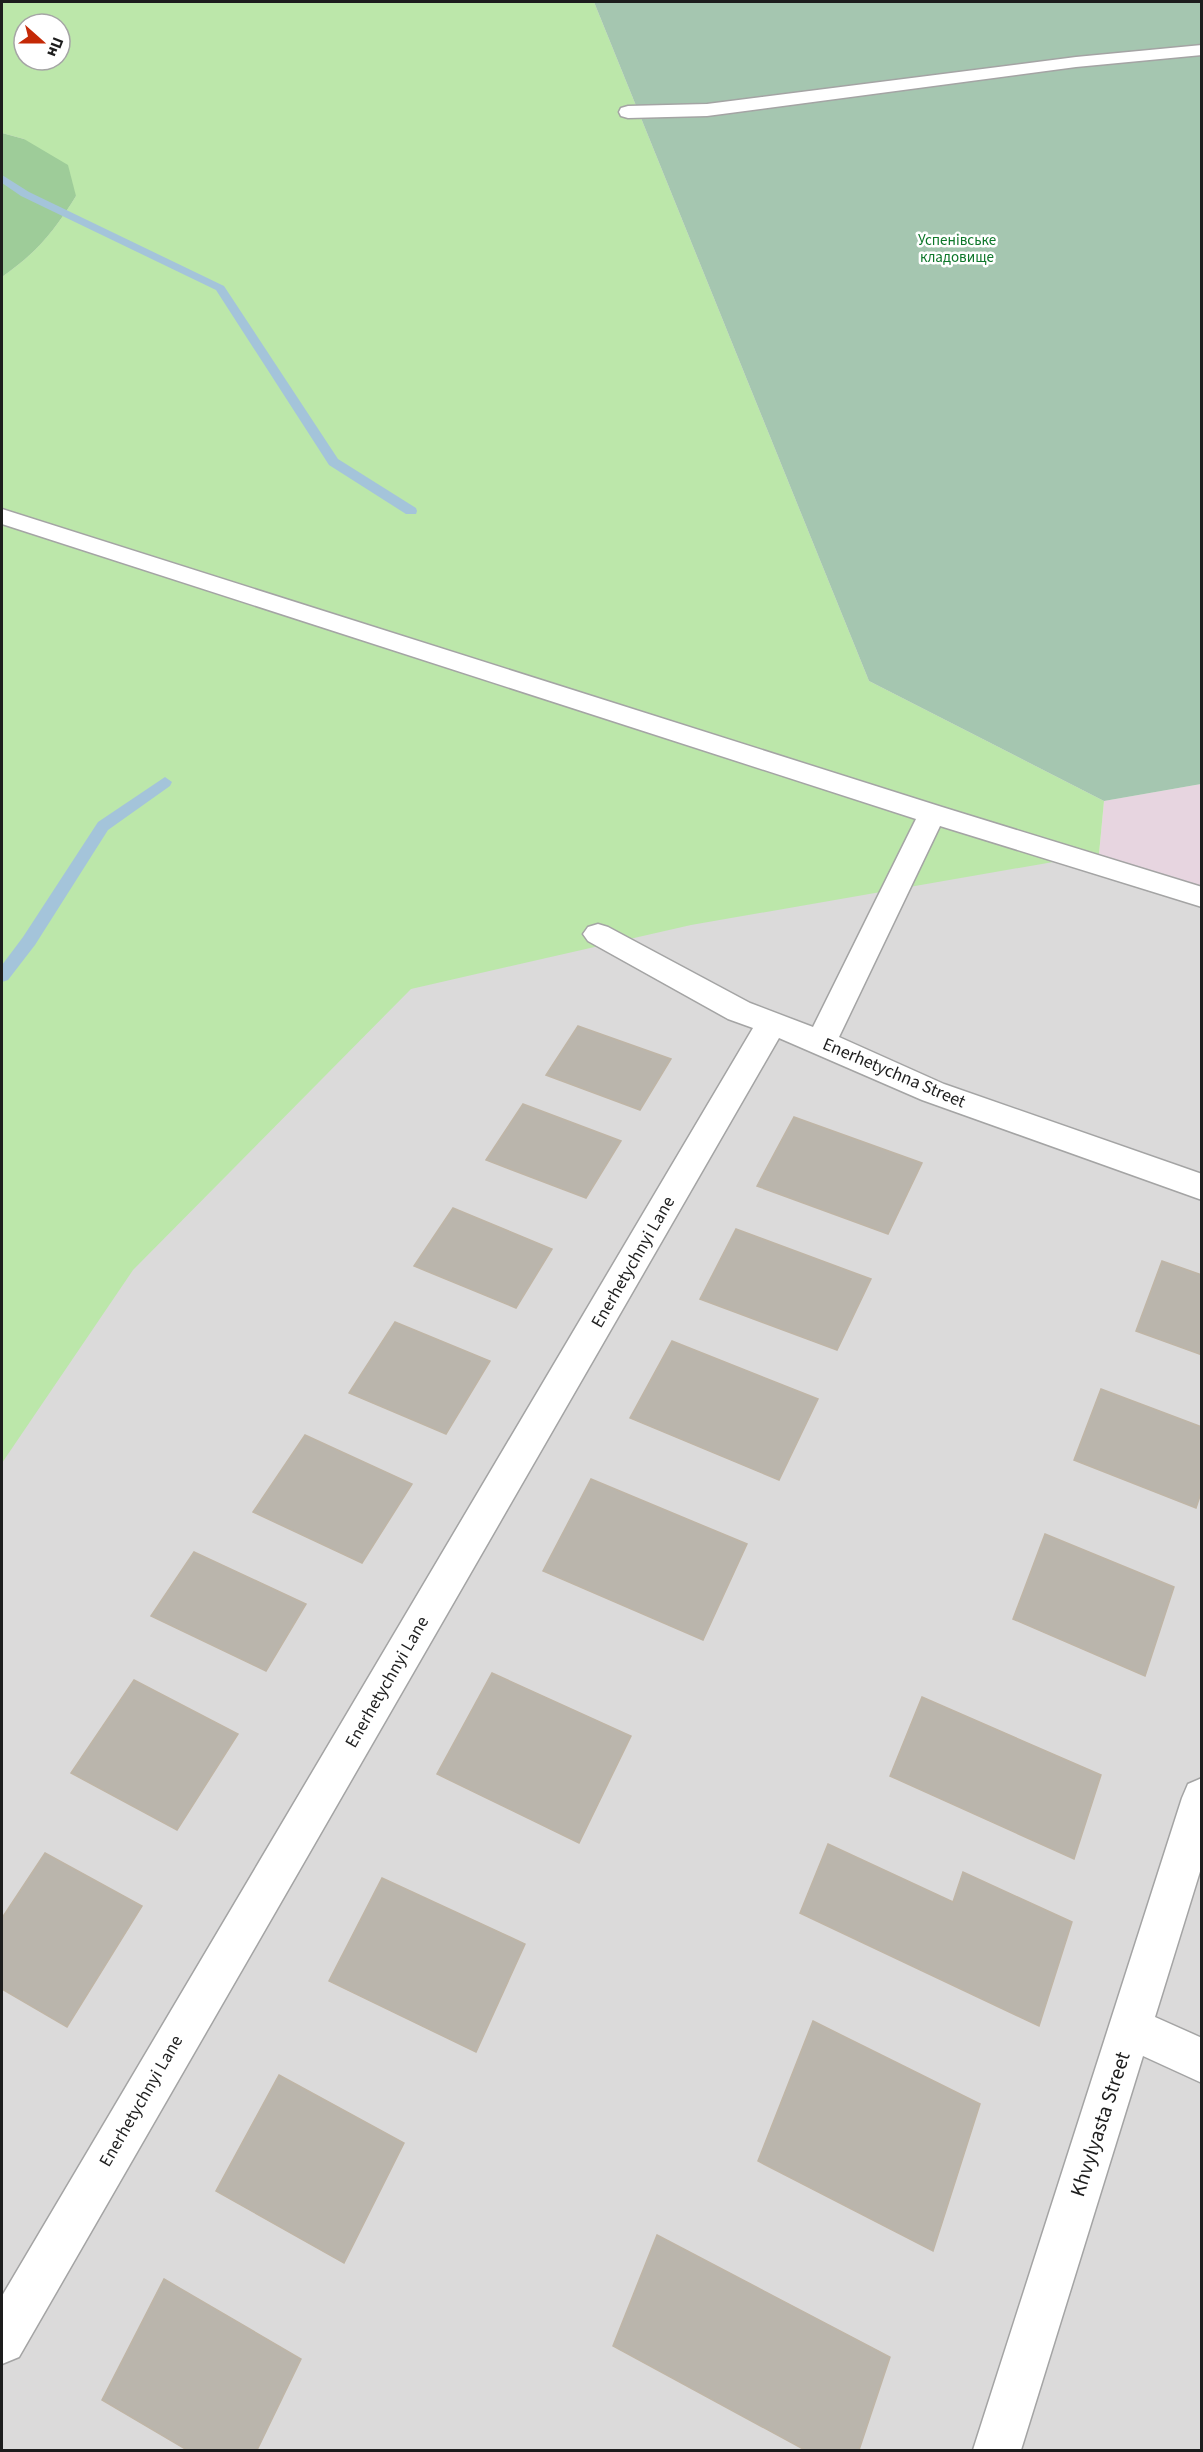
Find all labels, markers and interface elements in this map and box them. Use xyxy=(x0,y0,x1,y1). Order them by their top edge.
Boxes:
north arrow xyxy=(12,12,72,72)
text: Пн xyxy=(41,34,69,60)
park label: Успенівське кладовище xyxy=(918,230,996,268)
street label: Enerhetychna Street xyxy=(819,1032,969,1114)
street label: Enerhetychnyi Lane xyxy=(585,1191,681,1332)
street label: Enerhetychnyi Lane xyxy=(339,1611,435,1752)
street label: Enerhetychnyi Lane xyxy=(93,2030,189,2171)
street label: Khvylyasta Street xyxy=(1062,2048,1138,2200)

